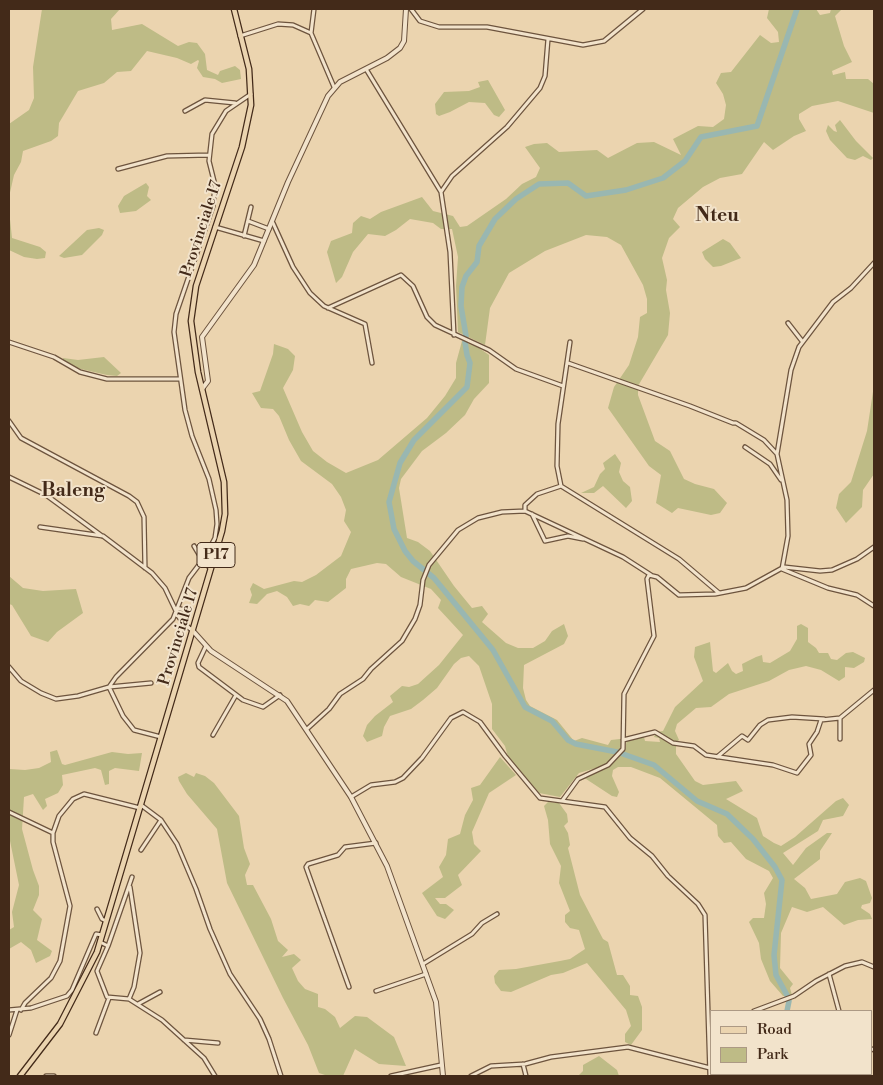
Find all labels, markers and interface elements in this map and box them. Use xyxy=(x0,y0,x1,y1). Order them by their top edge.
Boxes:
street label: Provinciale 17 xyxy=(177,178,227,280)
district label: Nteu xyxy=(695,205,739,227)
district label: Baleng xyxy=(41,480,105,502)
road number: P17 xyxy=(197,542,235,568)
street label: Provinciale 17 xyxy=(155,586,203,688)
legend xyxy=(710,1010,873,1075)
text: Road xyxy=(757,1020,792,1039)
text: Park xyxy=(757,1045,788,1064)

